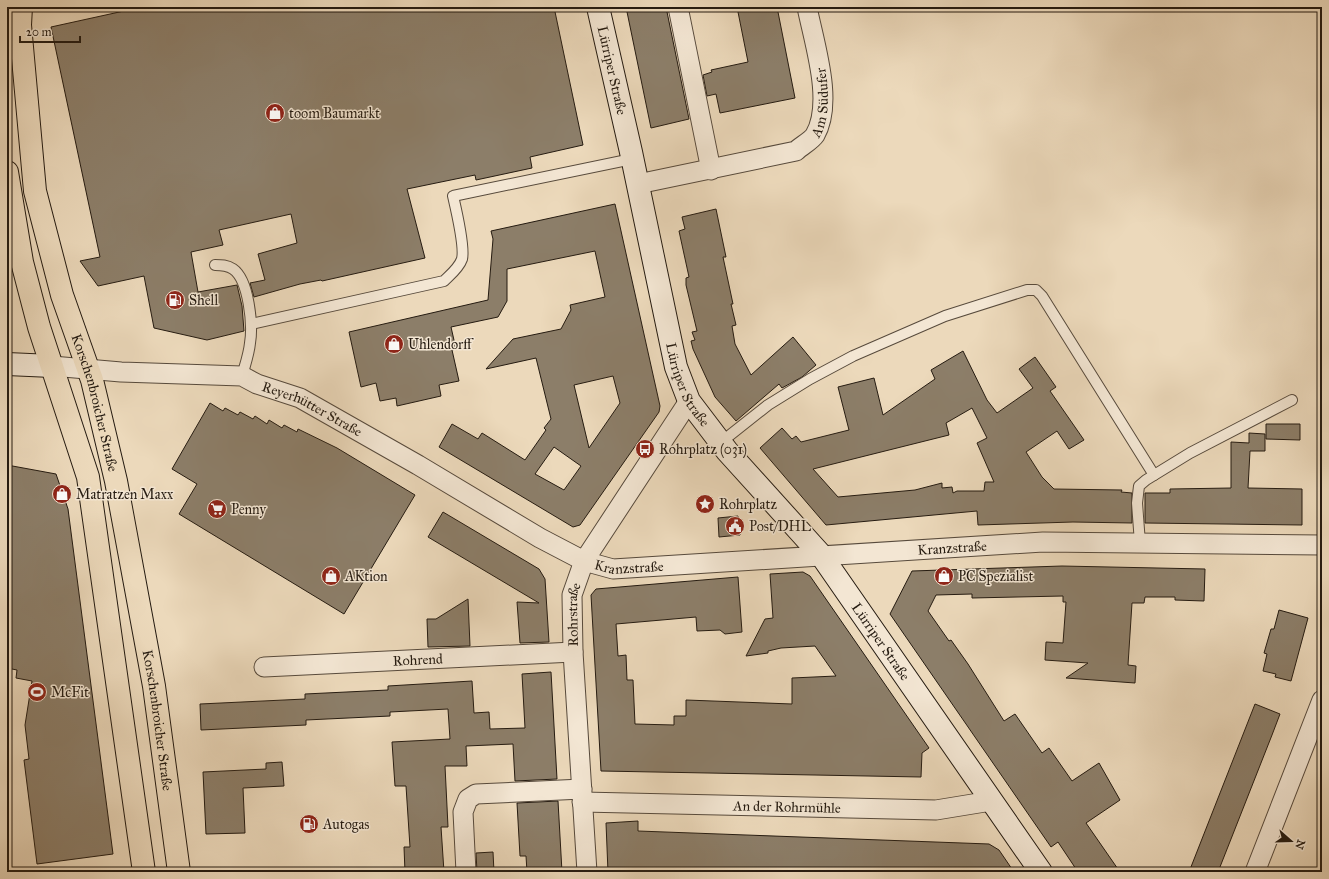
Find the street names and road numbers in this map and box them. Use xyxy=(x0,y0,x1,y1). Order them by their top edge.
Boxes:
street label: Lürriper Straße xyxy=(594,24,631,117)
street label: Am Südufer xyxy=(806,66,832,141)
street label: Korschenbroicher Straße xyxy=(68,332,122,473)
street label: Lürriper Straße xyxy=(663,341,714,430)
street label: Reyerhütter Straße xyxy=(260,378,365,440)
street label: Kranzstraße xyxy=(917,537,988,558)
street label: Kranzstraße xyxy=(593,556,664,578)
street label: Rohrstraße xyxy=(564,580,584,647)
street label: Lürriper Straße xyxy=(848,599,914,684)
street label: Korschenbroicher Straße xyxy=(139,648,177,792)
street label: Rohrend xyxy=(392,650,443,669)
street label: An der Rohrmühle xyxy=(732,797,841,816)

